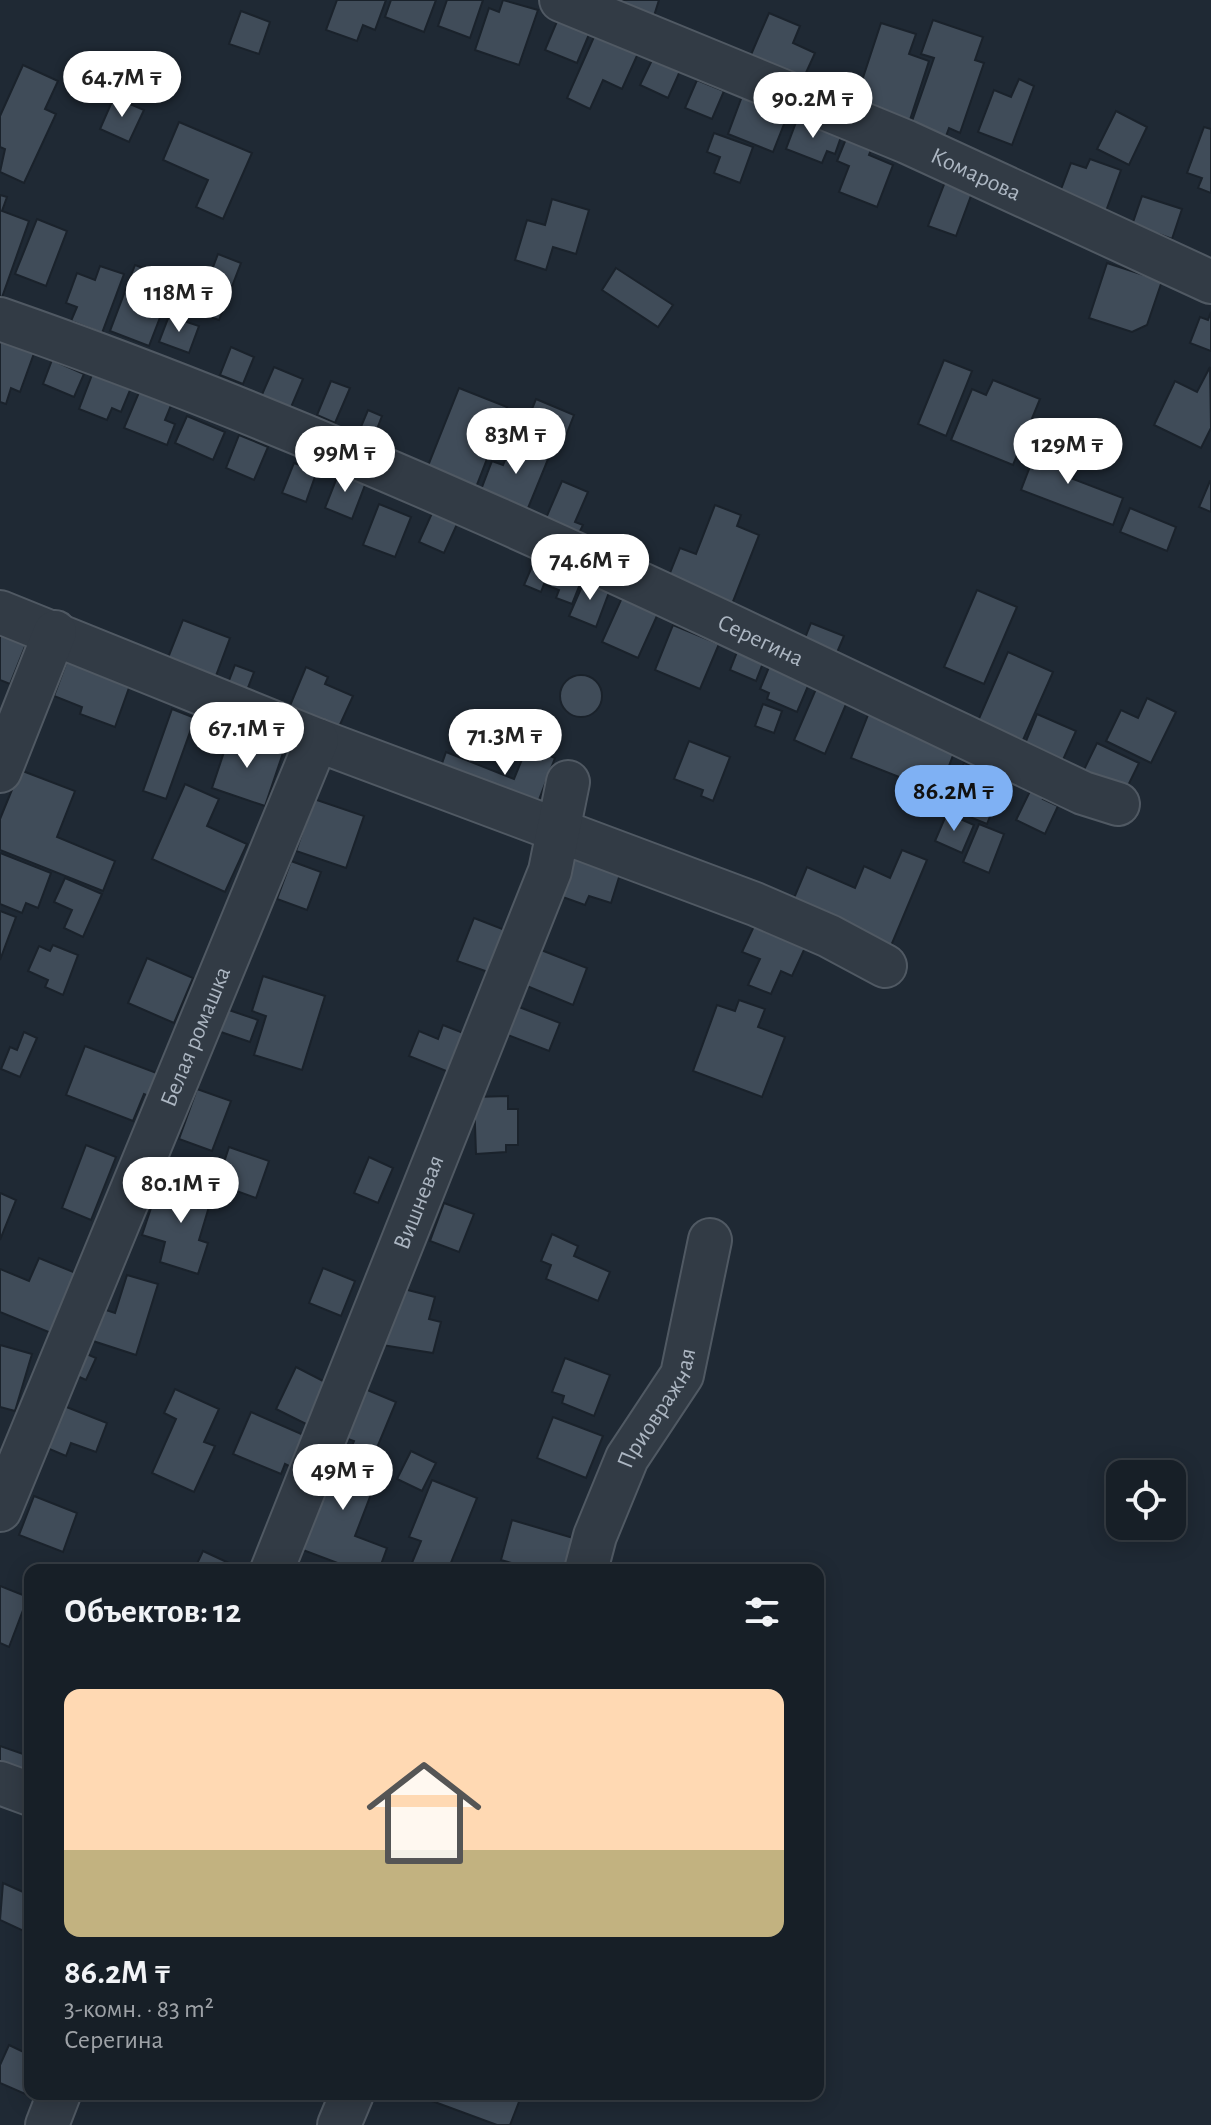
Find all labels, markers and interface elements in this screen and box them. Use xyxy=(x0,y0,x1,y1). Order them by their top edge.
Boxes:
pin: 64.7M ₸ xyxy=(48,51,196,119)
text: 64.7M ₸ xyxy=(81,64,163,90)
pin: 90.2M ₸ xyxy=(739,72,887,140)
text: 90.2M ₸ xyxy=(771,85,855,111)
street label: Комарова xyxy=(927,144,1024,206)
pin: 118M ₸ xyxy=(114,266,244,334)
text: 118M ₸ xyxy=(144,279,214,305)
pin: 83M ₸ xyxy=(460,408,572,476)
pin: 129M ₸ xyxy=(1003,418,1133,486)
text: 83M ₸ xyxy=(485,421,547,447)
pin: 99M ₸ xyxy=(289,426,401,494)
text: 129M ₸ xyxy=(1032,431,1104,457)
text: 99M ₸ xyxy=(313,439,377,465)
pin: 74.6M ₸ xyxy=(516,534,664,602)
text: 74.6M ₸ xyxy=(549,547,631,573)
street label: Серегина xyxy=(714,610,807,671)
pin: 67.1M ₸ xyxy=(173,702,321,770)
pin: 71.3M ₸ xyxy=(431,709,579,777)
text: 67.1M ₸ xyxy=(208,715,286,741)
text: 71.3M ₸ xyxy=(467,722,543,748)
pin: 86.2M ₸ xyxy=(880,765,1028,833)
text: 86.2M ₸ xyxy=(913,778,995,804)
street label: Белая ромашка xyxy=(156,963,235,1111)
street label: Вишневая xyxy=(390,1152,449,1253)
pin: 80.1M ₸ xyxy=(107,1157,255,1225)
text: 80.1M ₸ xyxy=(141,1170,221,1196)
street label: Приовражная xyxy=(613,1346,700,1472)
pin: 49M ₸ xyxy=(287,1444,399,1512)
text: 49M ₸ xyxy=(311,1457,375,1483)
map controls xyxy=(1106,1460,1186,1540)
button: locate xyxy=(1106,1460,1186,1540)
icon: filters xyxy=(740,1590,784,1634)
text: Объектов: 12 xyxy=(64,1595,241,1629)
icon: home xyxy=(352,1741,496,1885)
text: 86.2M ₸ xyxy=(64,1956,172,1990)
text: 3-комн. · 83 m² xyxy=(64,1996,214,2022)
text: Серегина xyxy=(64,2027,163,2053)

